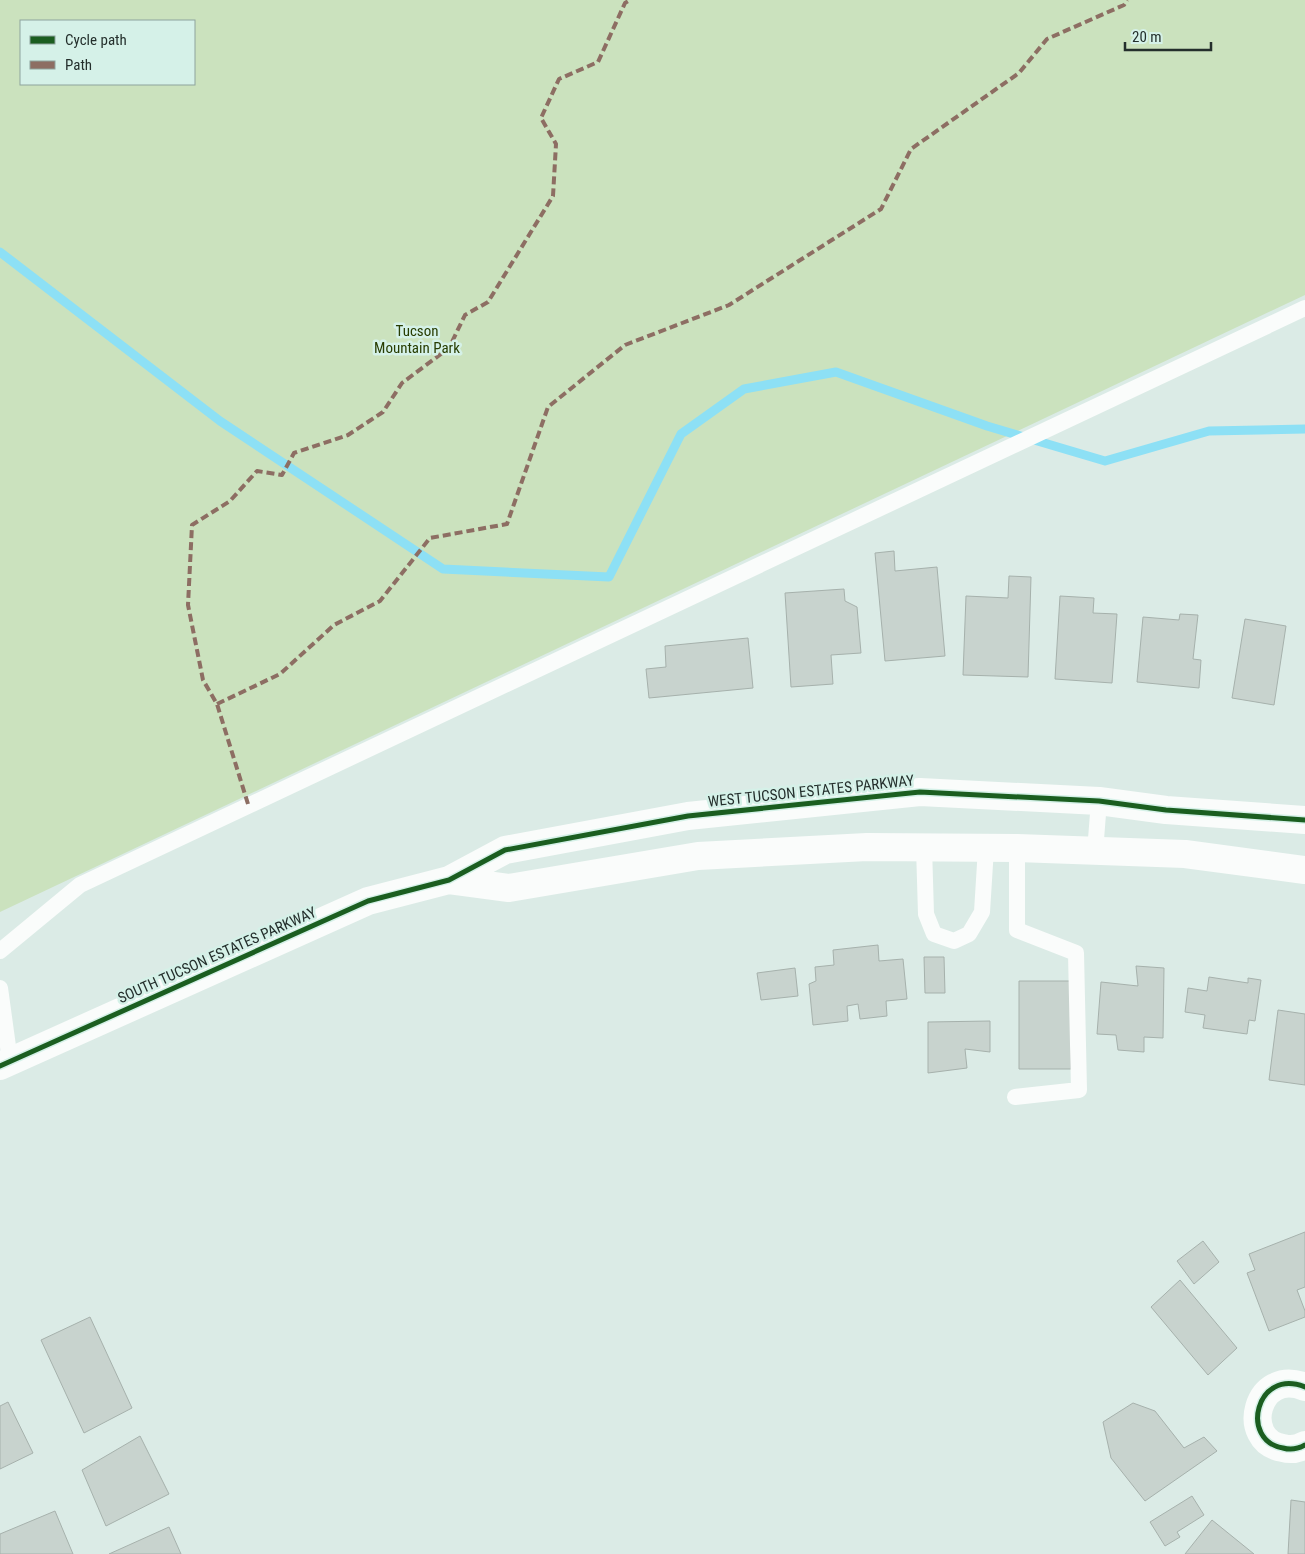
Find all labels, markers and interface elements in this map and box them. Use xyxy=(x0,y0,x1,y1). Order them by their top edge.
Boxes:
legend xyxy=(20,20,195,85)
scale bar xyxy=(1125,20,1211,52)
text: 20 m xyxy=(1132,28,1162,46)
text: Cycle path xyxy=(65,31,127,49)
text: Path xyxy=(65,56,92,74)
park label: Tucson Mountain Park xyxy=(374,322,460,357)
street label: WEST TUCSON ESTATES PARKWAY xyxy=(707,771,915,811)
street label: SOUTH TUCSON ESTATES PARKWAY xyxy=(115,903,319,1007)

